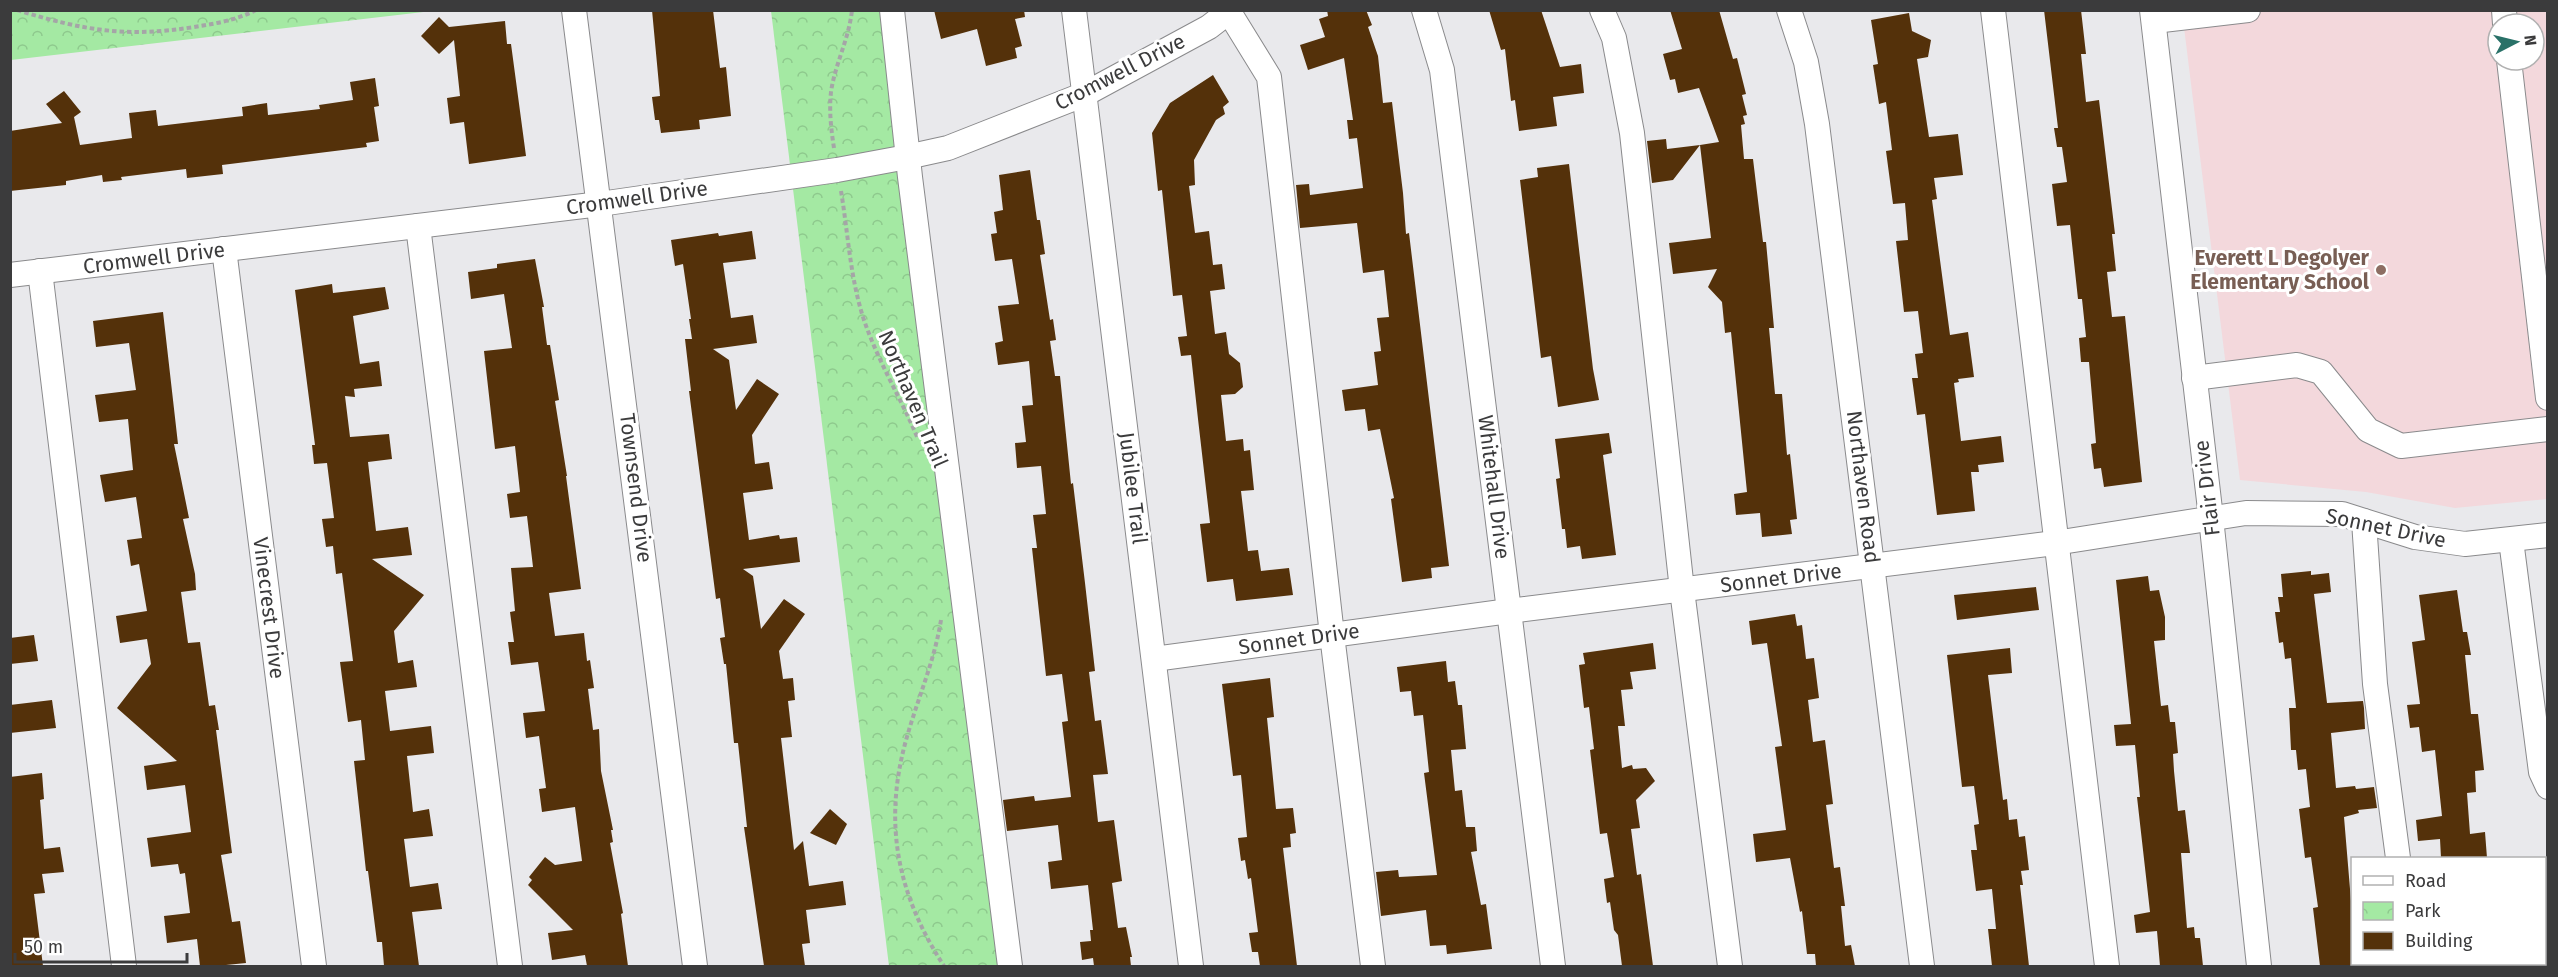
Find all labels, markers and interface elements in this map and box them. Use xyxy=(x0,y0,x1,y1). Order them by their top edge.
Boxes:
north arrow xyxy=(2486,12,2546,72)
street label: Cromwell Drive xyxy=(1050,28,1190,116)
text: N xyxy=(2520,34,2540,47)
street label: Cromwell Drive xyxy=(564,175,710,221)
street label: Cromwell Drive xyxy=(82,236,226,280)
place label: Everett L Degolyer Elementary School xyxy=(2190,245,2370,295)
marker: Everett L Degolyer Elementary School xyxy=(2374,263,2388,277)
street label: Northaven Trail xyxy=(872,327,954,471)
street label: Northaven Road xyxy=(1841,409,1885,565)
street label: Townsend Drive xyxy=(614,412,658,564)
street label: Whitehall Drive xyxy=(1472,413,1516,561)
street label: Jubilee Trail xyxy=(1113,431,1153,545)
street label: Flair Drive xyxy=(2188,439,2226,537)
street label: Sonnet Drive xyxy=(2324,503,2448,553)
street label: Vinecrest Drive xyxy=(247,536,291,680)
street label: Sonnet Drive xyxy=(1719,558,1843,598)
street label: Sonnet Drive xyxy=(1237,618,1361,660)
legend xyxy=(2351,857,2546,965)
text: Road xyxy=(2405,870,2447,892)
text: Park xyxy=(2405,900,2441,922)
scale bar xyxy=(15,926,188,964)
text: Building xyxy=(2405,930,2473,952)
text: 50 m xyxy=(24,936,63,958)

